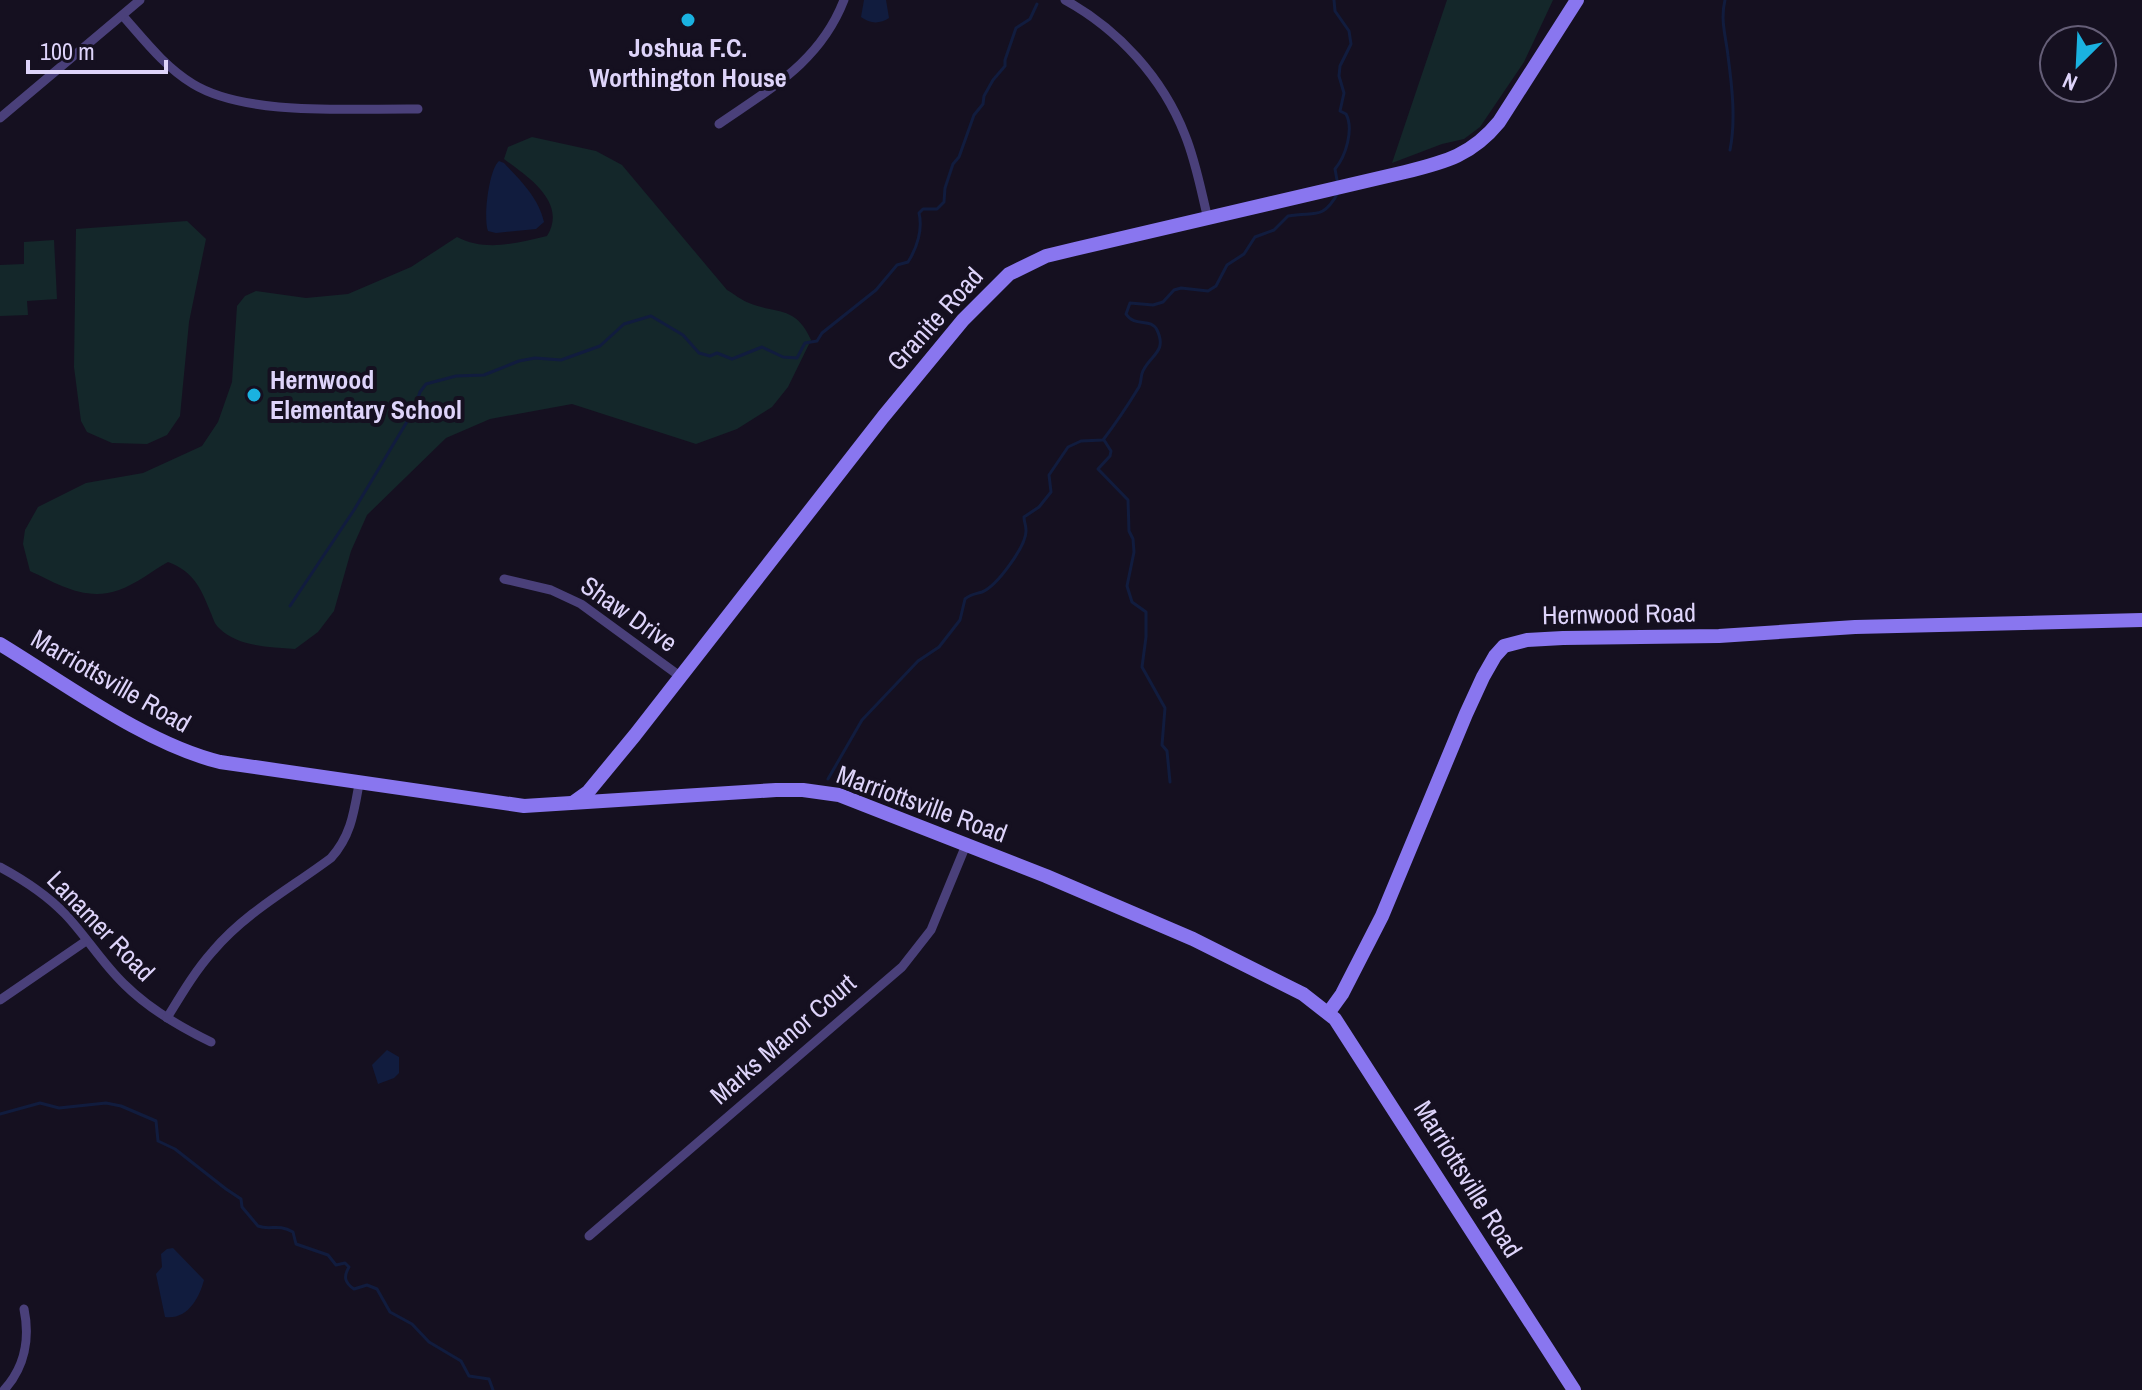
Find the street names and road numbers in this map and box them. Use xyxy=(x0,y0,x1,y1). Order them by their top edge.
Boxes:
street label: Granite Road xyxy=(879,259,990,378)
street label: Shaw Drive xyxy=(574,568,684,660)
street label: Hernwood Road xyxy=(1542,595,1696,632)
street label: Marriottsville Road xyxy=(25,621,197,740)
street label: Marriottsville Road xyxy=(832,756,1012,851)
street label: Lanamer Road xyxy=(40,863,163,989)
street label: Marks Manor Court xyxy=(702,966,863,1112)
street label: Marriottsville Road xyxy=(1406,1094,1531,1264)

